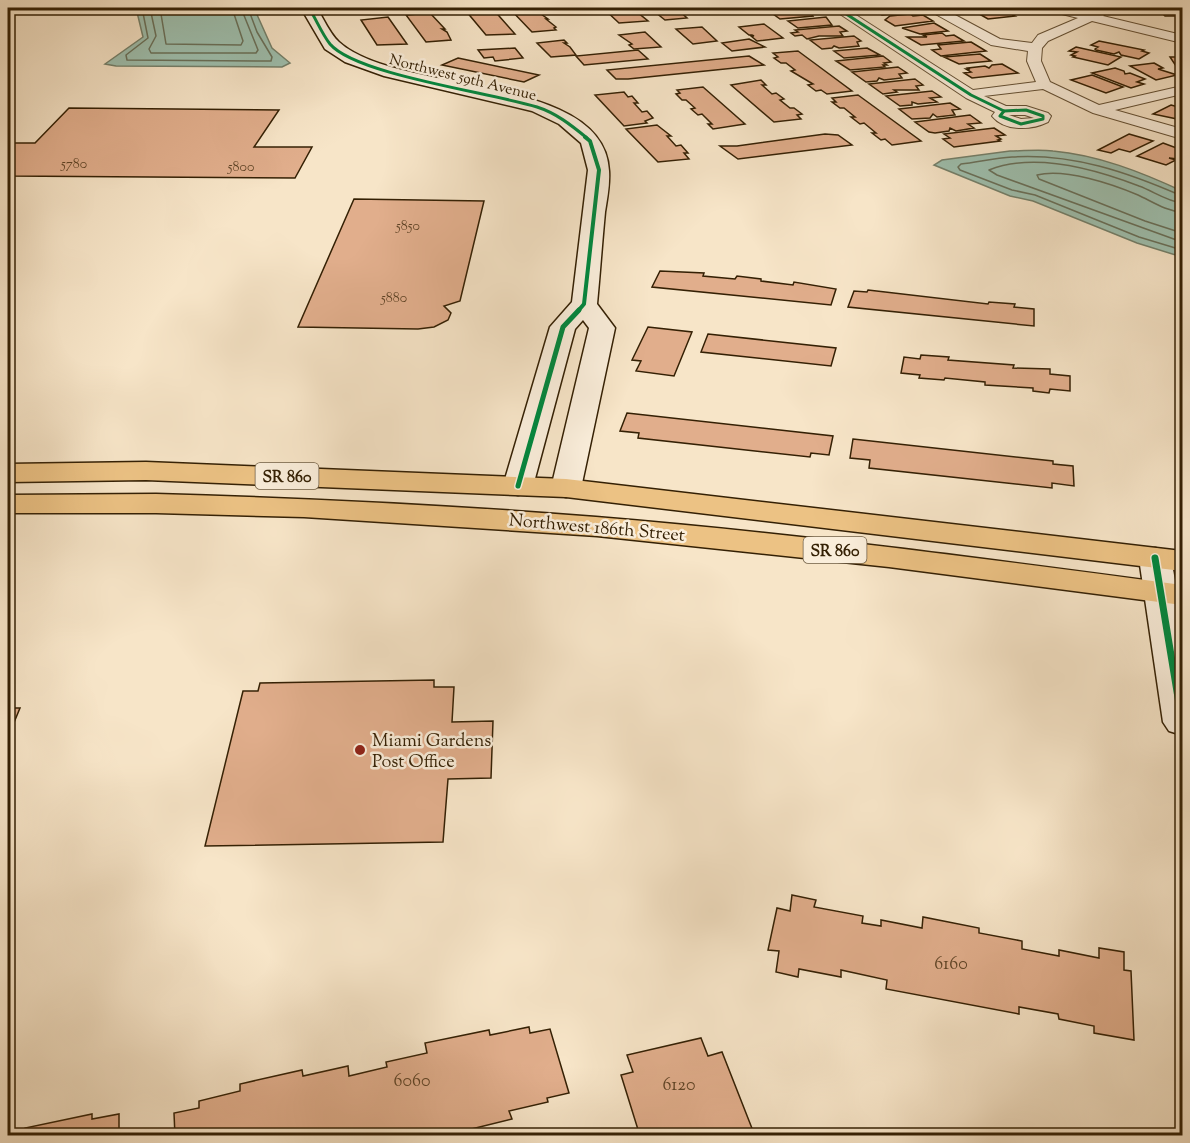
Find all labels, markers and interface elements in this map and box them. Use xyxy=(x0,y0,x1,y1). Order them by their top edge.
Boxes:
street label: Northwest 59th Avenue xyxy=(387,50,538,107)
house number: 5780 xyxy=(60,155,87,175)
house number: 5800 xyxy=(227,158,254,178)
house number: 5850 xyxy=(395,217,420,237)
house number: 5880 xyxy=(380,289,407,309)
road number: SR 860 xyxy=(256,463,318,489)
street label: Northwest 186th Street xyxy=(508,508,686,550)
road number: SR 860 xyxy=(804,537,866,563)
place label: Miami Gardens Post Office xyxy=(372,729,491,776)
marker: Miami Gardens Post Office xyxy=(353,743,367,757)
house number: 6160 xyxy=(934,952,968,978)
house number: 6060 xyxy=(394,1069,430,1095)
house number: 6120 xyxy=(663,1073,695,1099)

